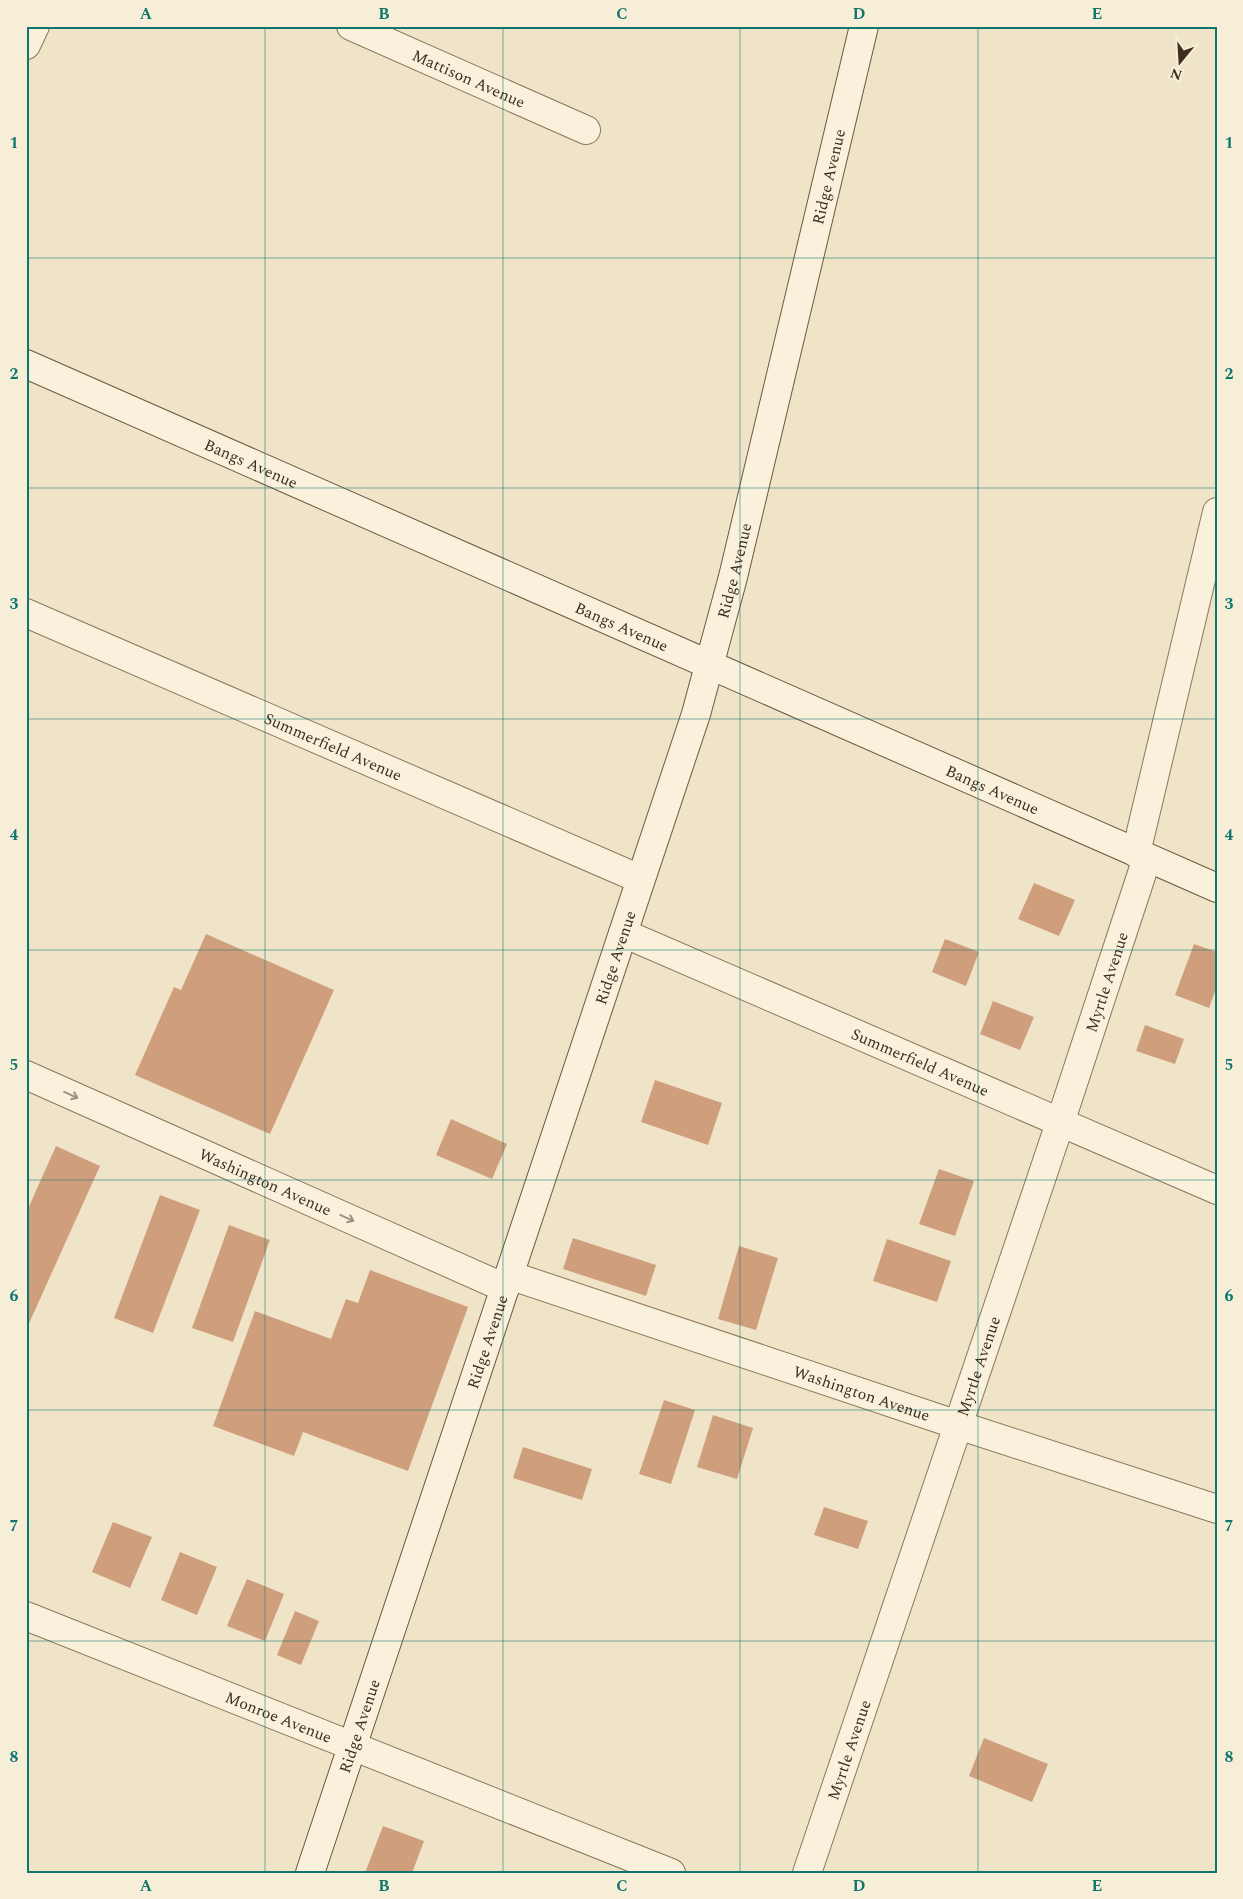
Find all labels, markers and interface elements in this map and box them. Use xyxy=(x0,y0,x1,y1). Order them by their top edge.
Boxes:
text: A xyxy=(140,2,153,26)
text: B xyxy=(378,2,390,26)
text: C xyxy=(616,2,628,26)
text: D xyxy=(853,2,866,26)
text: E xyxy=(1092,2,1102,26)
north arrow xyxy=(1156,38,1206,88)
street label: Mattison Avenue xyxy=(408,44,529,115)
text: N xyxy=(1167,62,1185,86)
street label: Ridge Avenue xyxy=(806,127,852,227)
text: 1 xyxy=(10,131,18,155)
text: 1 xyxy=(1225,131,1233,155)
text: 2 xyxy=(10,362,19,386)
text: 2 xyxy=(1225,362,1234,386)
street label: Bangs Avenue xyxy=(200,433,301,495)
street label: Ridge Avenue xyxy=(711,521,758,621)
text: 3 xyxy=(10,592,19,616)
text: 3 xyxy=(1225,592,1234,616)
street label: Bangs Avenue xyxy=(571,596,672,658)
street label: Summerfield Avenue xyxy=(260,707,406,788)
street label: Bangs Avenue xyxy=(942,759,1043,821)
text: 4 xyxy=(10,823,19,847)
text: 4 xyxy=(1225,823,1234,847)
street label: Ridge Avenue xyxy=(589,908,643,1008)
street label: Myrtle Avenue xyxy=(1080,929,1135,1036)
street label: Summerfield Avenue xyxy=(847,1022,993,1103)
text: 5 xyxy=(10,1053,18,1077)
text: 5 xyxy=(1225,1053,1233,1077)
one-way arrow xyxy=(63,1091,78,1100)
street label: Washington Avenue xyxy=(195,1142,335,1222)
one-way arrow xyxy=(339,1213,354,1223)
text: 6 xyxy=(10,1284,19,1308)
text: 6 xyxy=(1225,1284,1234,1308)
street label: Ridge Avenue xyxy=(461,1292,515,1392)
street label: Myrtle Avenue xyxy=(951,1313,1007,1420)
street label: Washington Avenue xyxy=(790,1360,933,1428)
text: 7 xyxy=(10,1514,19,1538)
text: 7 xyxy=(1225,1514,1234,1538)
street label: Ridge Avenue xyxy=(333,1676,387,1776)
street label: Monroe Avenue xyxy=(221,1686,335,1750)
street label: Myrtle Avenue xyxy=(821,1697,878,1803)
text: 8 xyxy=(10,1745,19,1769)
text: 8 xyxy=(1225,1745,1234,1769)
text: A xyxy=(140,1874,153,1898)
text: B xyxy=(378,1874,390,1898)
text: C xyxy=(616,1874,628,1898)
text: D xyxy=(853,1874,866,1898)
text: E xyxy=(1092,1874,1102,1898)

